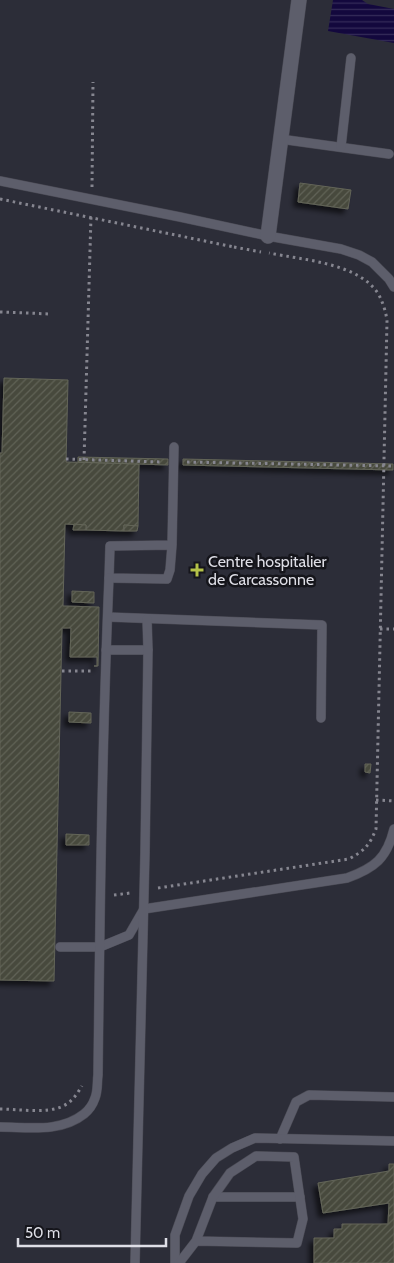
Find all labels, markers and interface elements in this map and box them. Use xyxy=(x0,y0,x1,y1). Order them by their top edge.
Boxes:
place label: Centre hospitalier de Carcassonne xyxy=(208,552,328,589)
marker: Centre hospitalier de Carcassonne xyxy=(190,563,204,577)
scale bar xyxy=(18,1216,165,1248)
text: 50 m xyxy=(25,1224,60,1242)

